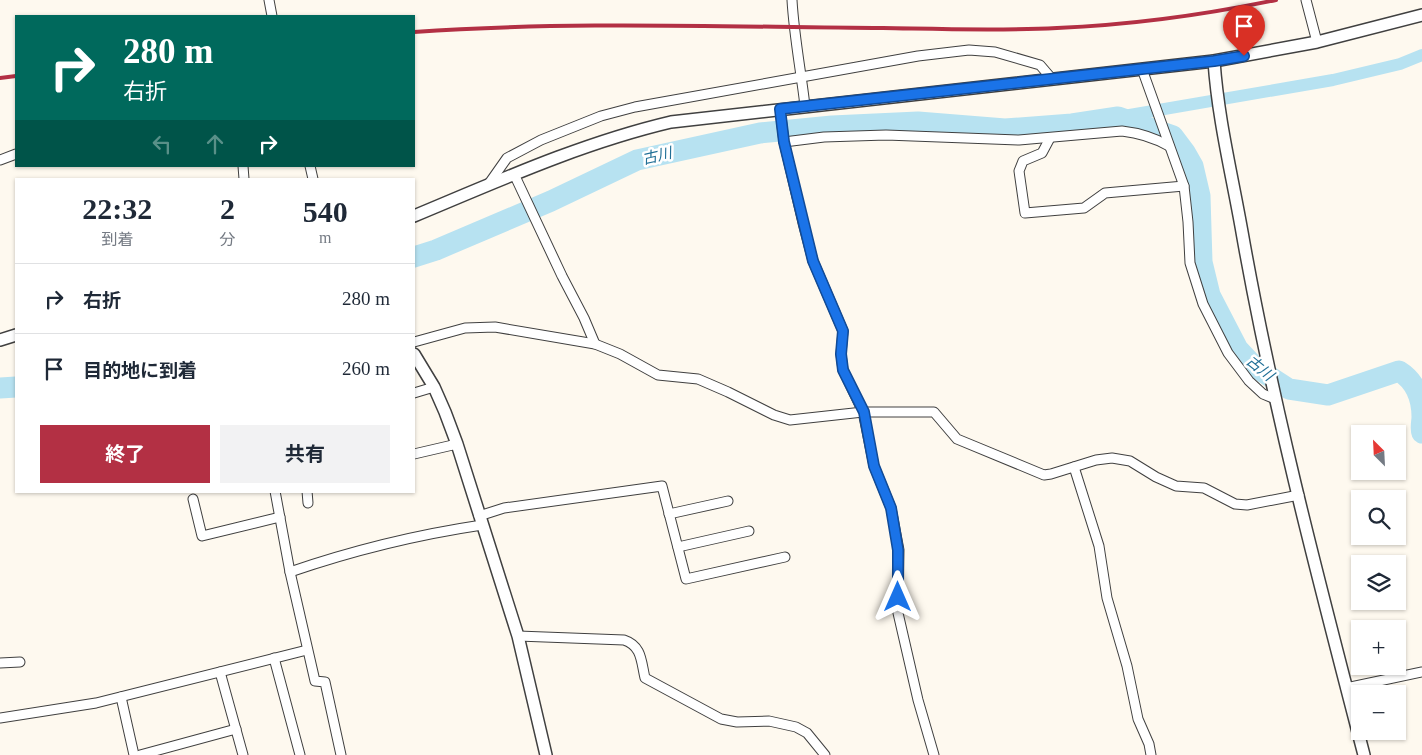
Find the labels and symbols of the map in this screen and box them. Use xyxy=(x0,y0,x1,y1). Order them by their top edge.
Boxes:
pin xyxy=(1223,5,1265,56)
water label: 古川 xyxy=(641,144,675,167)
water label: 古川 xyxy=(1243,352,1278,385)
north arrow xyxy=(1351,425,1406,480)
position arrow xyxy=(871,570,923,622)

